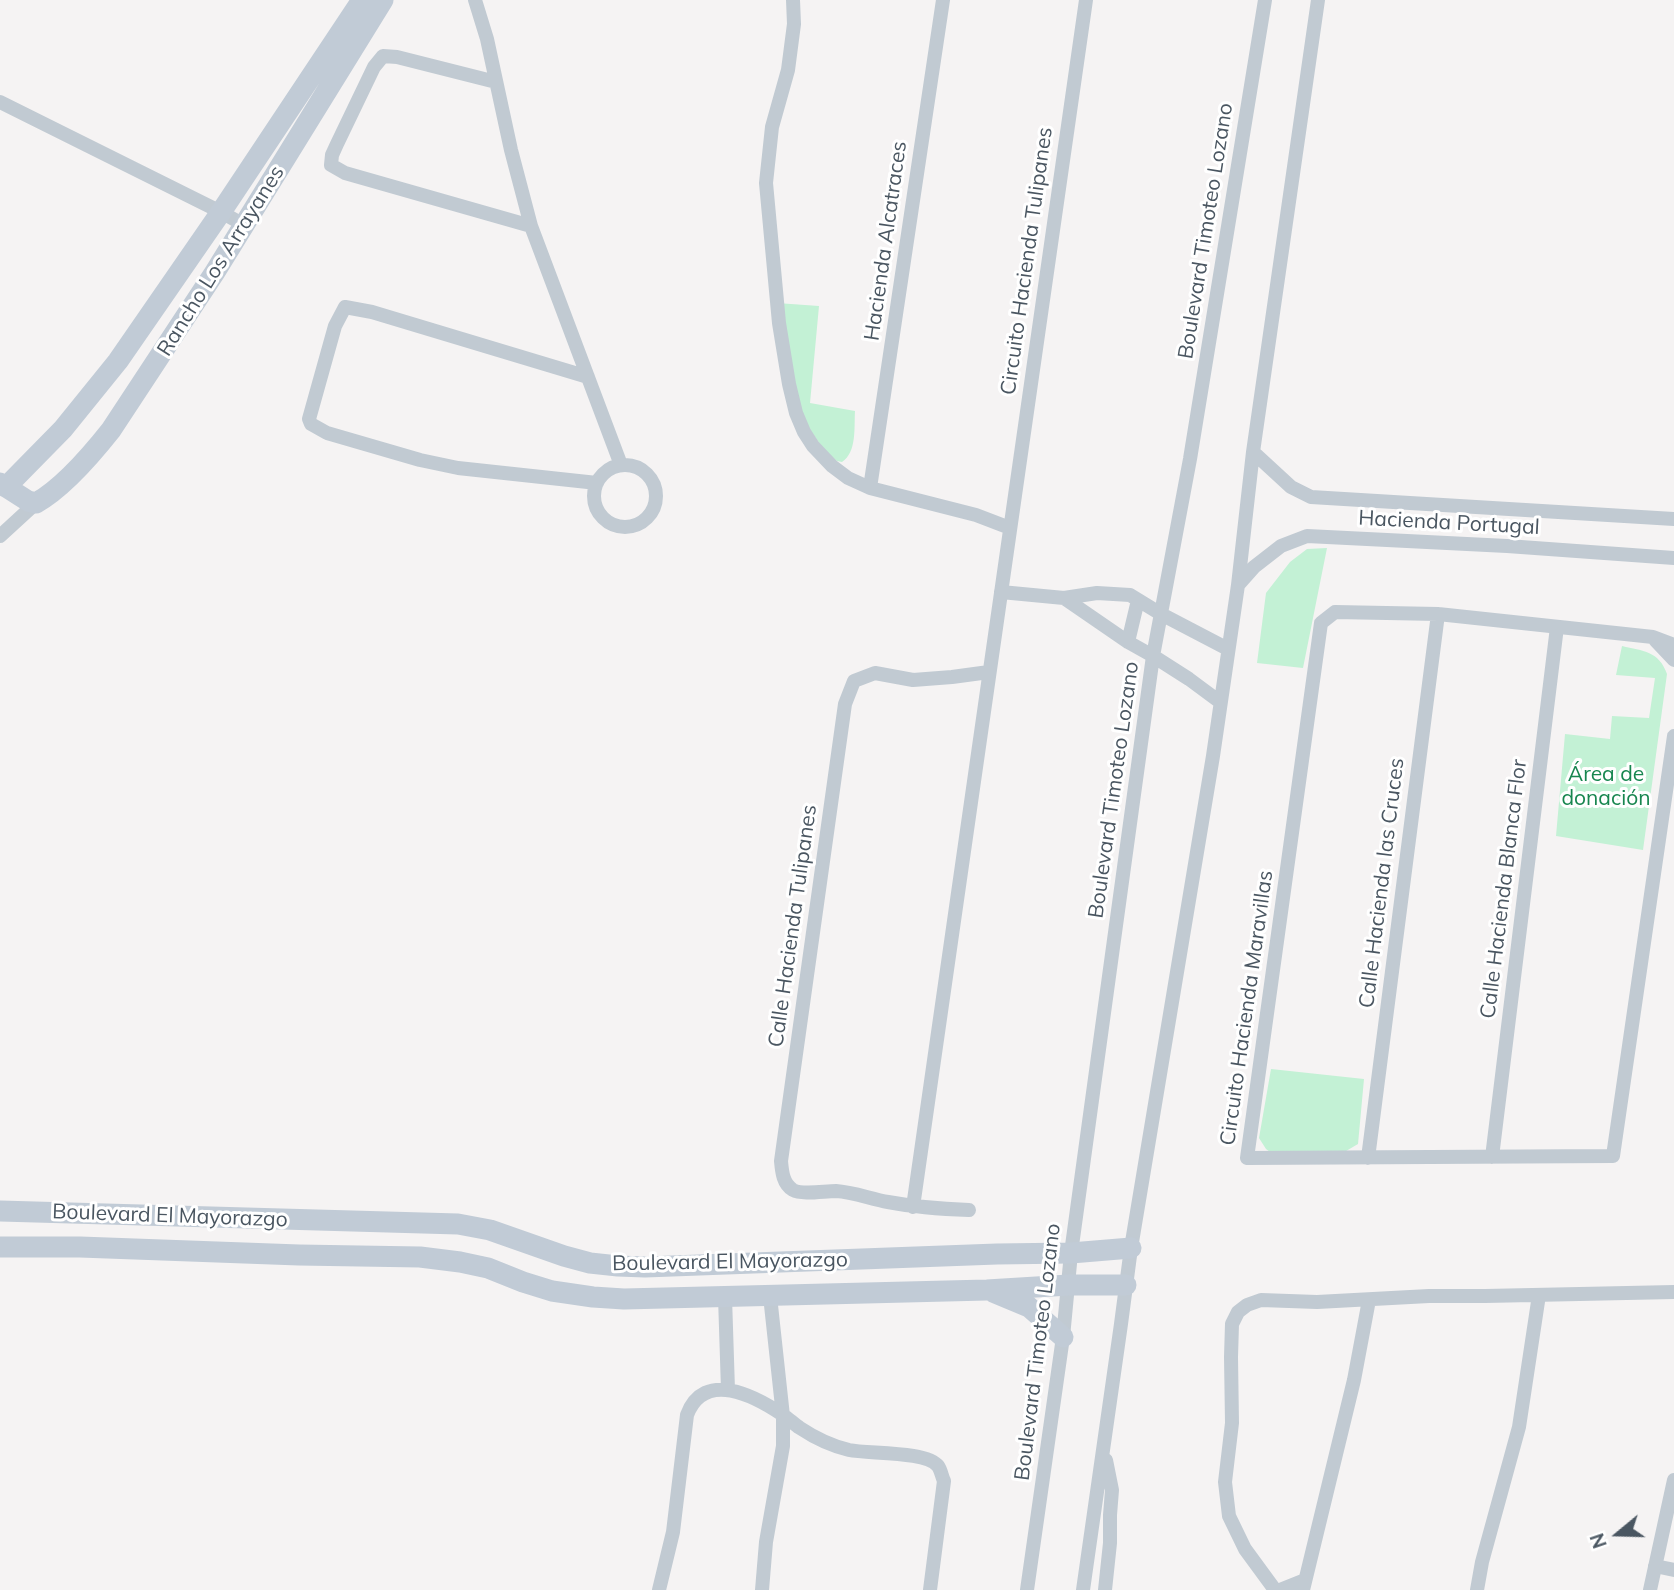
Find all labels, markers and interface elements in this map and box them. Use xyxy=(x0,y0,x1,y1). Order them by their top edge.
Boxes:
street label: Boulevard Timoteo Lozano xyxy=(1173,101,1239,361)
street label: Circuito Hacienda Tulipanes xyxy=(996,125,1058,397)
street label: Hacienda Alcatraces xyxy=(860,140,912,342)
street label: Rancho Los Arrayanes xyxy=(152,161,290,361)
street label: Hacienda Portugal xyxy=(1358,506,1540,540)
street label: Boulevard Timoteo Lozano xyxy=(1084,660,1144,920)
street label: Calle Hacienda las Cruces xyxy=(1354,757,1410,1009)
street label: Calle Hacienda Blanca Flor xyxy=(1476,758,1532,1020)
park label: Área de donación xyxy=(1561,762,1651,812)
street label: Calle Hacienda Tulipanes xyxy=(763,803,823,1049)
street label: Circuito Hacienda Maravillas xyxy=(1215,869,1279,1147)
street label: Boulevard El Mayorazgo xyxy=(52,1199,288,1233)
street label: Boulevard Timoteo Lozano xyxy=(1010,1222,1066,1482)
street label: Boulevard El Mayorazgo xyxy=(612,1247,848,1277)
north arrow xyxy=(1583,1499,1653,1569)
text: N xyxy=(1584,1530,1612,1552)

